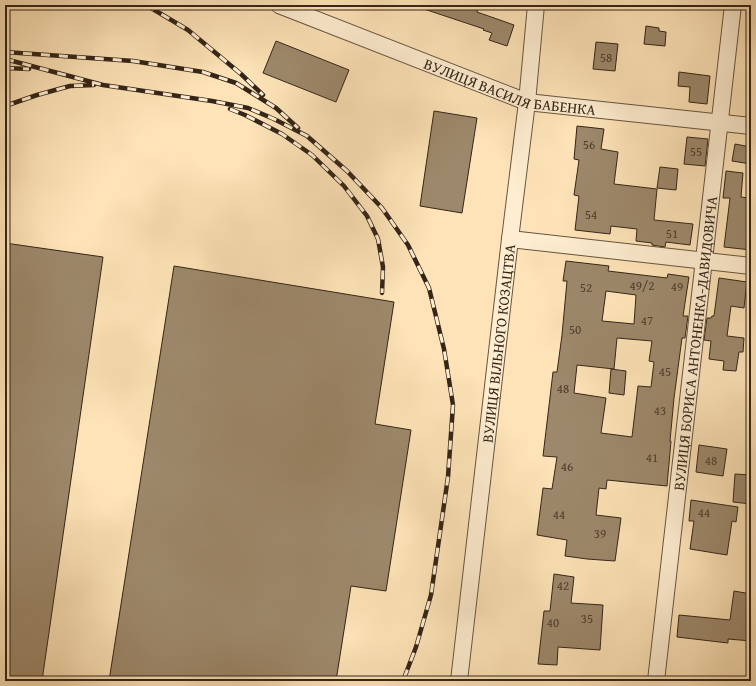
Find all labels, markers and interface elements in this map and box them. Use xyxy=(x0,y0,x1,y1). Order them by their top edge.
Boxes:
house number: 58 xyxy=(600,48,612,67)
street label: ВУЛИЦЯ ВАСИЛЯ БАБЕНКА xyxy=(421,52,597,120)
house number: 56 xyxy=(583,135,595,154)
house number: 55 xyxy=(690,142,702,161)
street label: ВУЛИЦЯ БОРИСА АНТОНЕНКА-ДАВИДОВИЧА xyxy=(667,195,722,491)
house number: 54 xyxy=(585,205,597,224)
house number: 51 xyxy=(666,224,678,243)
street label: ВУЛИЦЯ ВІЛЬНОГО КОЗАЦТВА xyxy=(476,243,520,444)
house number: 49/2 xyxy=(630,276,654,295)
house number: 49 xyxy=(671,277,683,296)
house number: 52 xyxy=(580,278,592,297)
house number: 47 xyxy=(641,311,653,330)
house number: 50 xyxy=(569,320,581,339)
house number: 45 xyxy=(659,362,671,381)
house number: 48 xyxy=(557,379,569,398)
house number: 43 xyxy=(654,401,666,420)
house number: 41 xyxy=(646,448,658,467)
house number: 48 xyxy=(705,451,717,470)
house number: 46 xyxy=(561,457,573,476)
house number: 44 xyxy=(698,503,710,522)
house number: 44 xyxy=(553,505,565,524)
house number: 39 xyxy=(594,524,606,543)
house number: 42 xyxy=(557,576,569,595)
house number: 35 xyxy=(581,609,593,628)
house number: 40 xyxy=(547,613,559,632)

